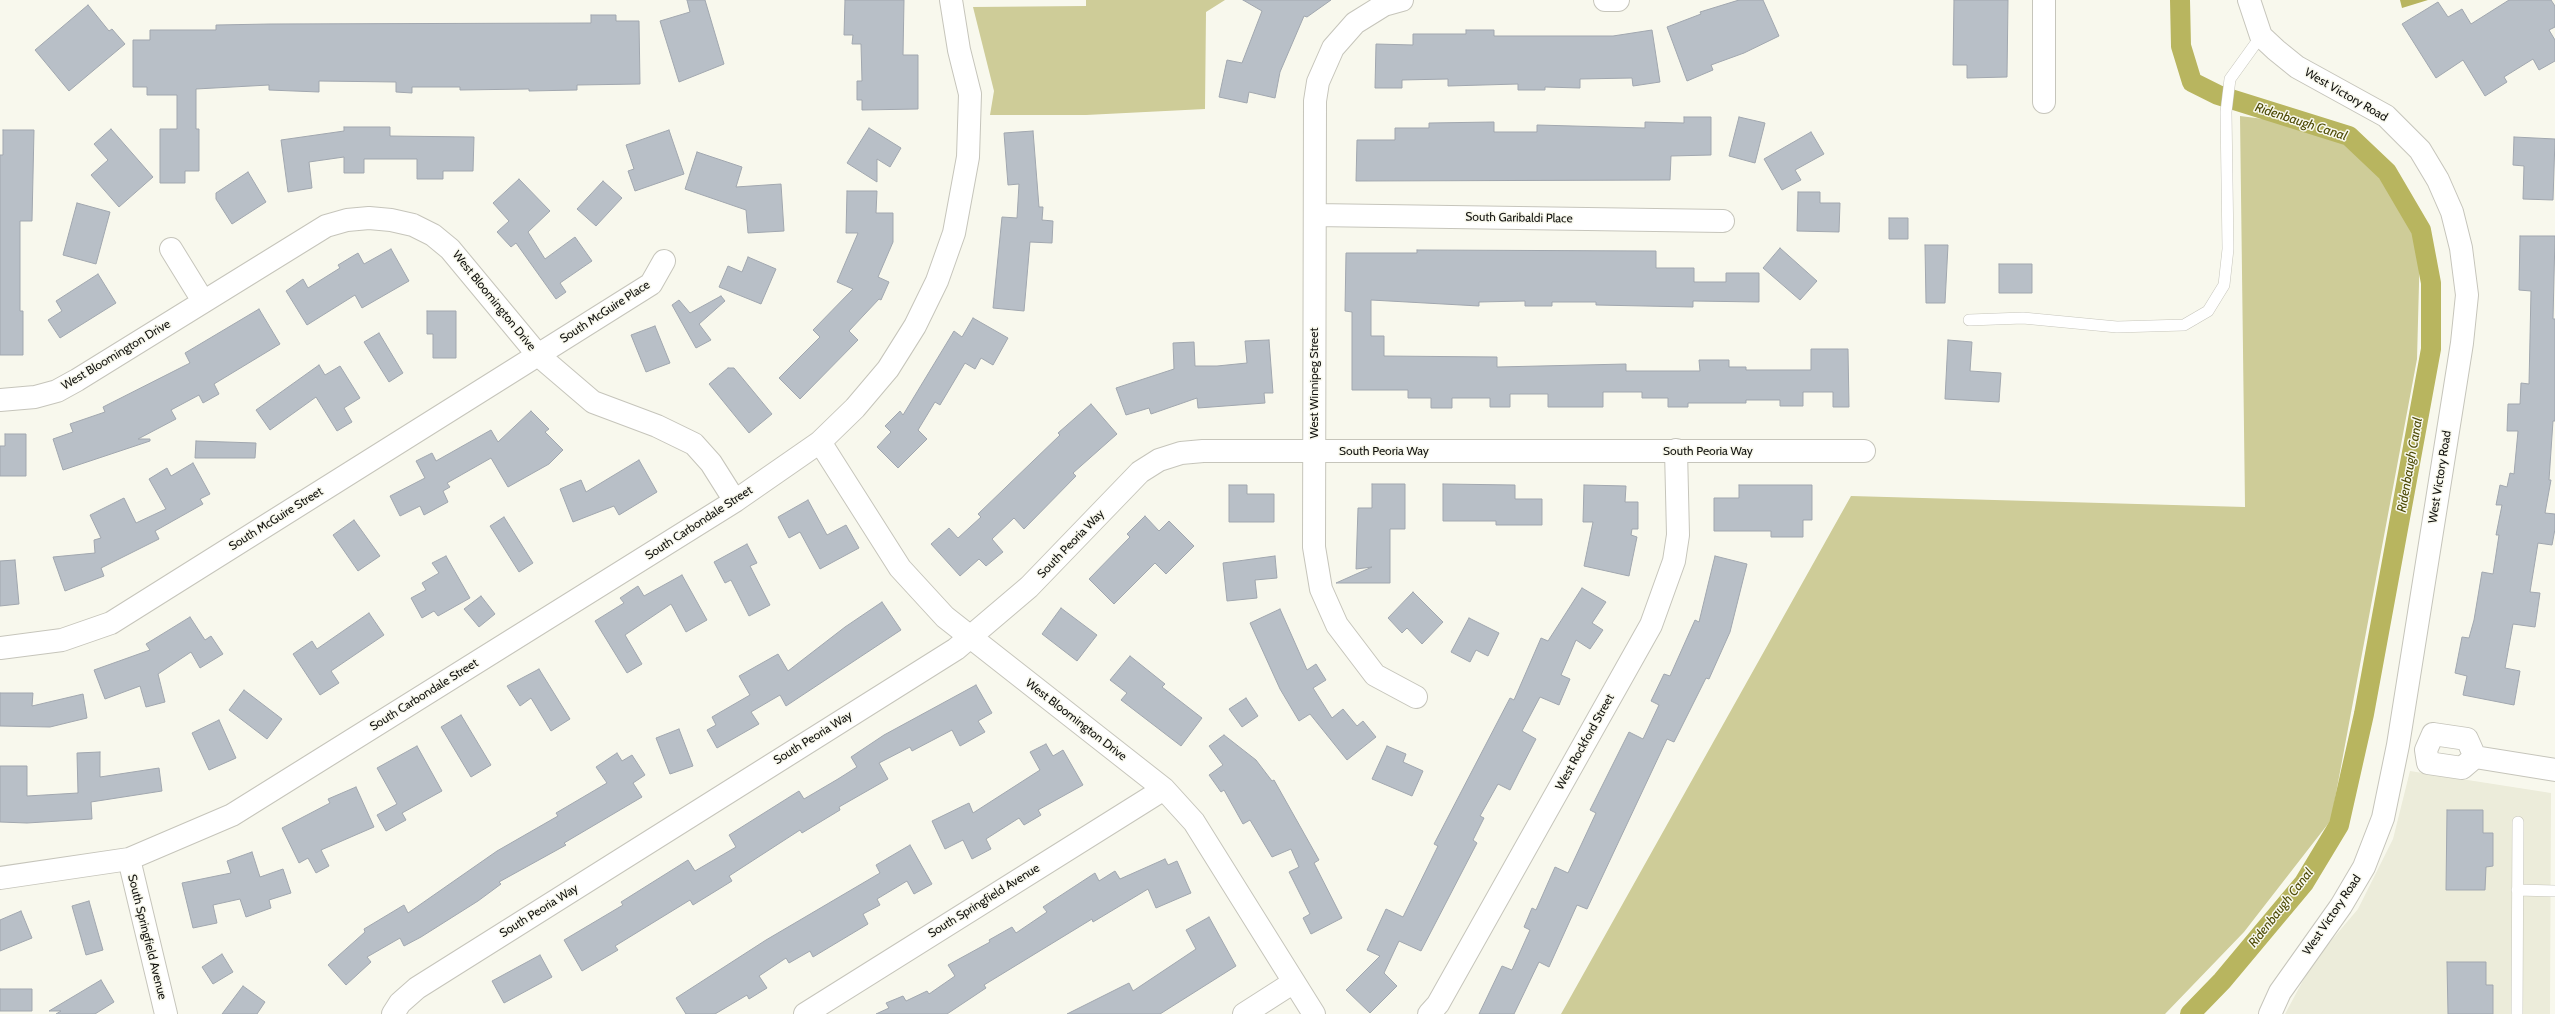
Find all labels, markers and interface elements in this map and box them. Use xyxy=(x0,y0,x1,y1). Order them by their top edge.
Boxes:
street label: West Victory Road xyxy=(2302,65,2390,125)
water label: Ridenbaugh Canal xyxy=(2253,100,2349,144)
street label: South Garibaldi Place xyxy=(1465,210,1573,226)
street label: West Bloomington Drive xyxy=(449,248,539,354)
street label: South McGuire Place xyxy=(557,278,653,346)
street label: West Bloomington Drive xyxy=(59,317,173,393)
street label: West Winnipeg Street xyxy=(1307,328,1321,438)
water label: Ridenbaugh Canal xyxy=(2394,416,2426,514)
street label: West Victory Road xyxy=(2426,430,2454,524)
street label: South Peoria Way xyxy=(1339,444,1429,458)
street label: South Peoria Way xyxy=(1663,444,1753,458)
street label: South Carbondale Street xyxy=(643,483,755,563)
street label: South McGuire Street xyxy=(226,484,326,554)
street label: South Peoria Way xyxy=(1035,507,1107,581)
street label: South Carbondale Street xyxy=(367,656,481,734)
street label: West Bloomington Drive xyxy=(1023,676,1129,764)
street label: West Rockford Street xyxy=(1553,692,1617,792)
street label: South Peoria Way xyxy=(771,708,855,768)
street label: South Springfield Avenue xyxy=(926,861,1042,941)
water label: Ridenbaugh Canal xyxy=(2245,865,2317,951)
street label: West Victory Road xyxy=(2300,872,2364,958)
street label: South Springfield Avenue xyxy=(124,873,170,1001)
street label: South Peoria Way xyxy=(497,881,581,941)

